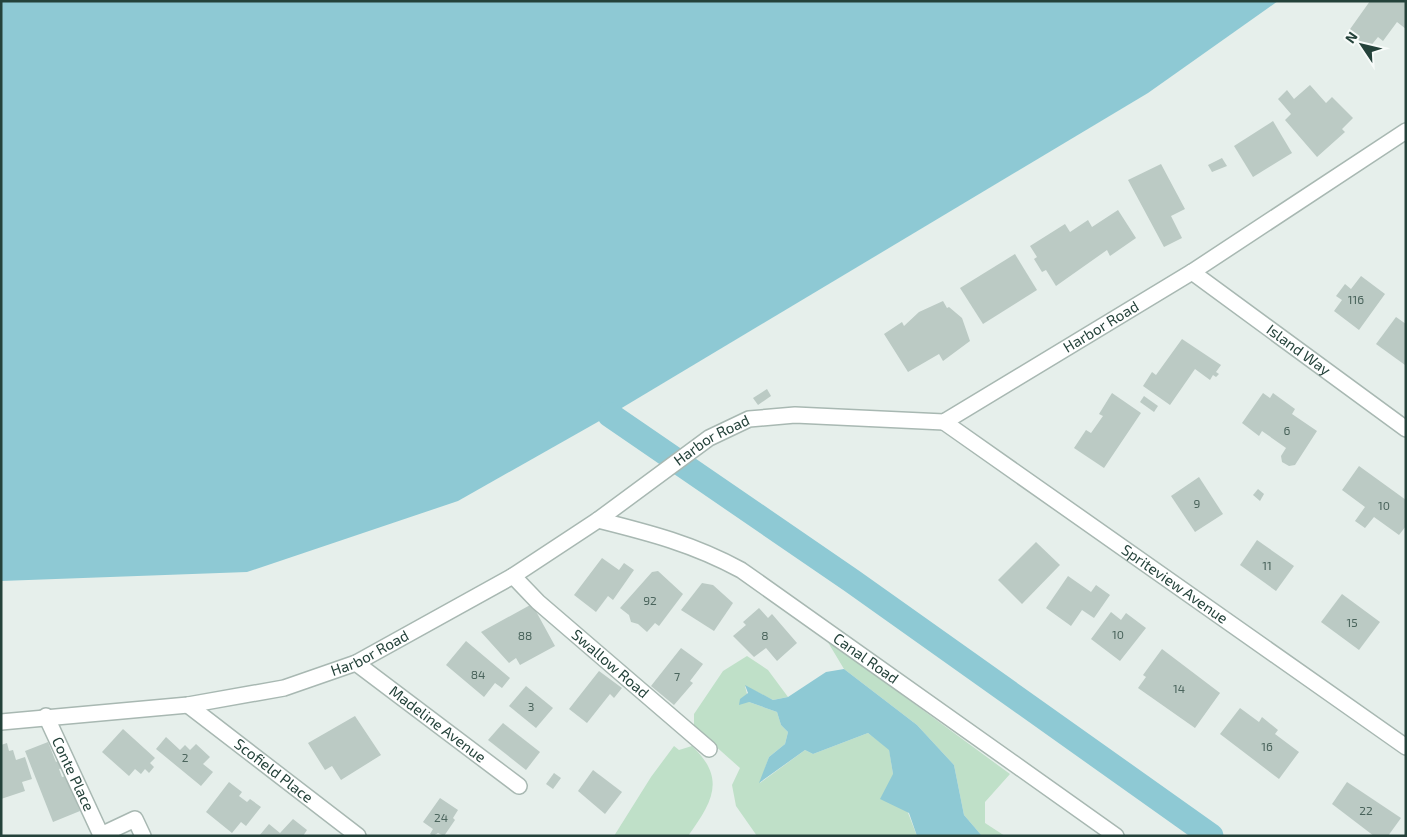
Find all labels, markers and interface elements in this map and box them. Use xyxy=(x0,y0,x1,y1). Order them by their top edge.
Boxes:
north arrow xyxy=(1337,20,1387,70)
text: N xyxy=(1341,28,1361,46)
house number: 116 xyxy=(1348,292,1364,306)
street label: Harbor Road xyxy=(1060,296,1142,356)
street label: Island Way xyxy=(1263,320,1335,379)
street label: Harbor Road xyxy=(670,410,752,469)
house number: 6 xyxy=(1284,423,1291,437)
house number: 9 xyxy=(1194,496,1201,510)
house number: 10 xyxy=(1378,498,1390,512)
street label: Spriteview Avenue xyxy=(1119,540,1232,627)
house number: 11 xyxy=(1262,558,1272,572)
house number: 92 xyxy=(643,593,657,607)
house number: 15 xyxy=(1346,615,1358,629)
street label: Swallow Road xyxy=(568,625,653,701)
street label: Harbor Road xyxy=(328,626,412,679)
house number: 10 xyxy=(1112,627,1124,641)
house number: 88 xyxy=(518,628,532,642)
house number: 8 xyxy=(761,628,769,642)
street label: Canal Road xyxy=(830,628,903,687)
house number: 84 xyxy=(471,667,485,681)
house number: 7 xyxy=(674,669,680,683)
street label: Madeline Avenue xyxy=(386,681,490,766)
house number: 14 xyxy=(1173,681,1185,695)
house number: 3 xyxy=(528,699,534,713)
street label: Conte Place xyxy=(49,734,99,814)
street label: Scofield Place xyxy=(231,734,317,806)
house number: 16 xyxy=(1261,739,1273,753)
house number: 2 xyxy=(182,750,189,764)
house number: 22 xyxy=(1359,803,1373,817)
house number: 24 xyxy=(434,810,448,824)

